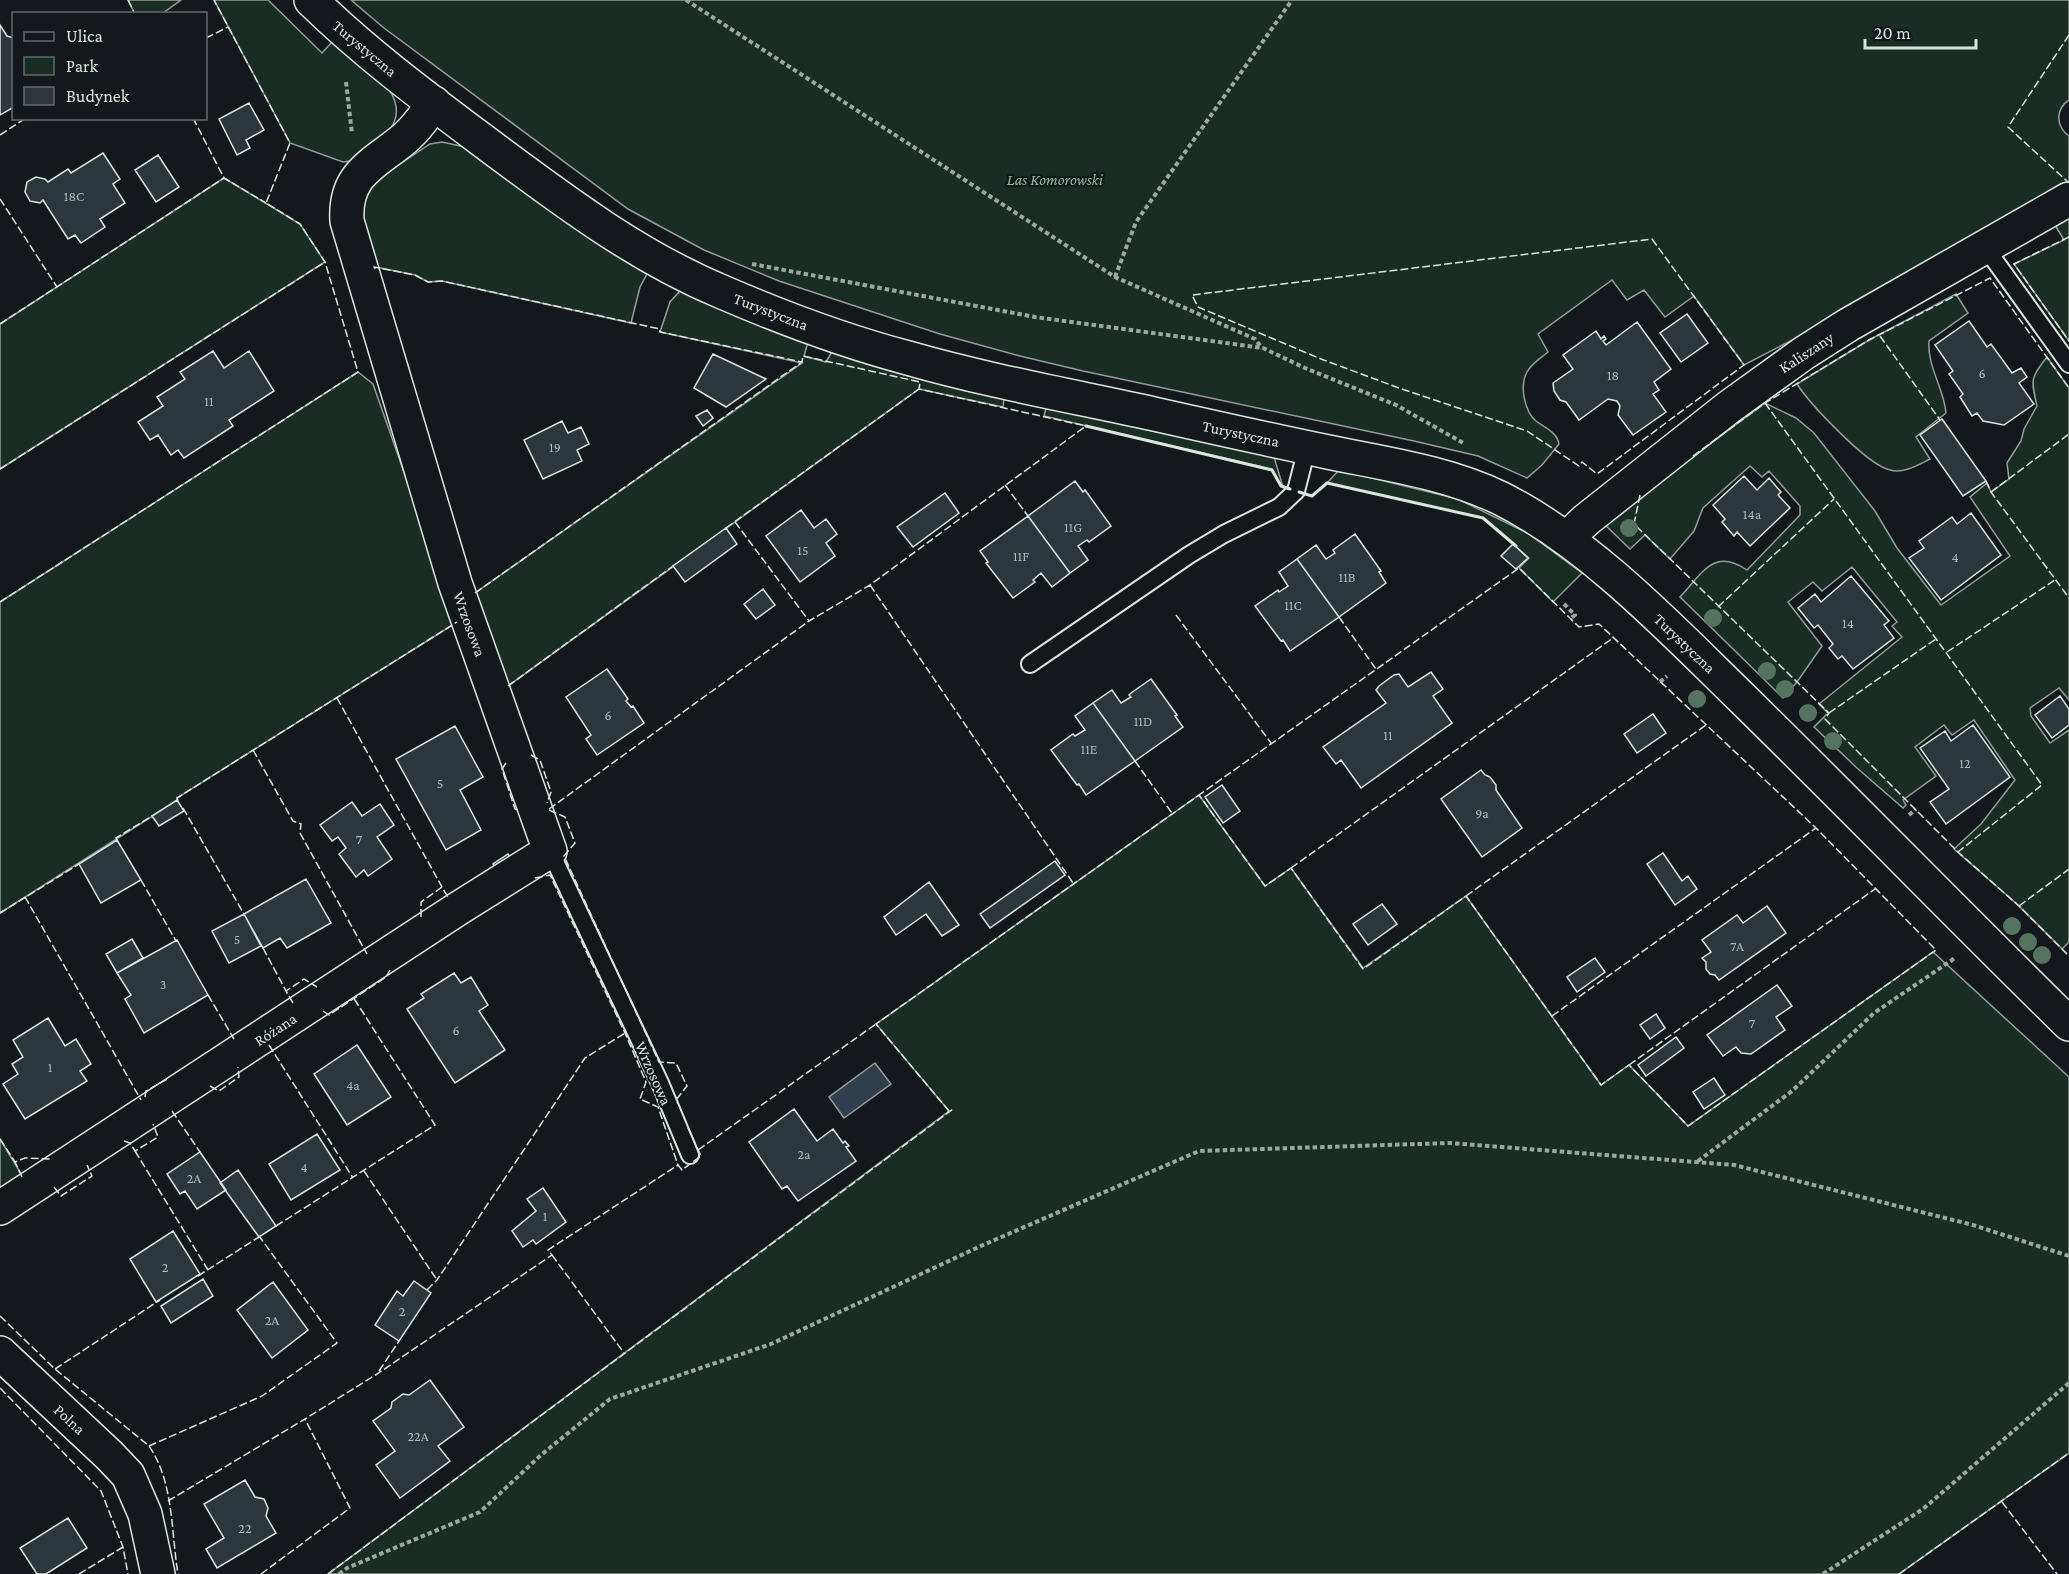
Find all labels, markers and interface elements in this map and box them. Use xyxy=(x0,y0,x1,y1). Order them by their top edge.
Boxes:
legend xyxy=(12,12,207,120)
scale bar xyxy=(1865,12,1976,50)
street label: Turystyczna xyxy=(329,17,401,81)
text: 20 m xyxy=(1874,23,1911,43)
text: Ulica xyxy=(66,26,103,46)
text: Park xyxy=(66,56,98,76)
text: Budynek xyxy=(66,86,130,106)
park label: Las Komorowski xyxy=(1007,171,1104,188)
house number: 18C xyxy=(64,188,84,204)
street label: Turystyczna xyxy=(731,290,811,335)
street label: Kaliszany xyxy=(1776,328,1838,377)
house number: 6 xyxy=(1978,365,1986,381)
house number: 18 xyxy=(1607,367,1619,383)
house number: 11 xyxy=(204,393,214,409)
street label: Turystyczna xyxy=(1201,417,1281,451)
house number: 19 xyxy=(549,439,561,455)
house number: 14a xyxy=(1743,506,1762,522)
house number: 11G xyxy=(1064,519,1082,535)
house number: 15 xyxy=(797,542,809,558)
house number: 11F xyxy=(1013,548,1029,564)
house number: 4 xyxy=(1951,549,1959,565)
house number: 11B xyxy=(1339,569,1356,585)
street label: Wrzosowa xyxy=(450,589,489,660)
house number: 11C xyxy=(1284,597,1302,613)
street label: Turystyczna xyxy=(1650,610,1719,678)
house number: 14 xyxy=(1842,615,1854,631)
house number: 6 xyxy=(604,707,612,723)
house number: 11D xyxy=(1134,713,1152,729)
house number: 11 xyxy=(1383,727,1393,743)
house number: 11E xyxy=(1081,741,1098,757)
house number: 12 xyxy=(1959,755,1971,771)
house number: 5 xyxy=(437,775,443,791)
house number: 9a xyxy=(1475,805,1489,821)
house number: 7 xyxy=(356,831,363,847)
house number: 5 xyxy=(234,931,240,947)
house number: 7A xyxy=(1730,938,1744,954)
house number: 3 xyxy=(160,976,166,992)
street label: Różana xyxy=(251,1009,300,1049)
house number: 7 xyxy=(1749,1015,1756,1031)
house number: 6 xyxy=(452,1022,460,1038)
street label: Wrzosowa xyxy=(632,1039,675,1108)
house number: 1 xyxy=(48,1059,53,1075)
house number: 4a xyxy=(346,1077,360,1093)
house number: 2a xyxy=(797,1146,811,1162)
house number: 4 xyxy=(300,1159,308,1175)
house number: 2A xyxy=(187,1170,201,1186)
house number: 1 xyxy=(543,1208,548,1224)
house number: 2 xyxy=(162,1259,169,1275)
house number: 2 xyxy=(399,1303,406,1319)
house number: 2A xyxy=(265,1312,279,1328)
street label: Polna xyxy=(51,1401,89,1438)
house number: 22A xyxy=(407,1428,429,1444)
house number: 22 xyxy=(238,1520,252,1536)

